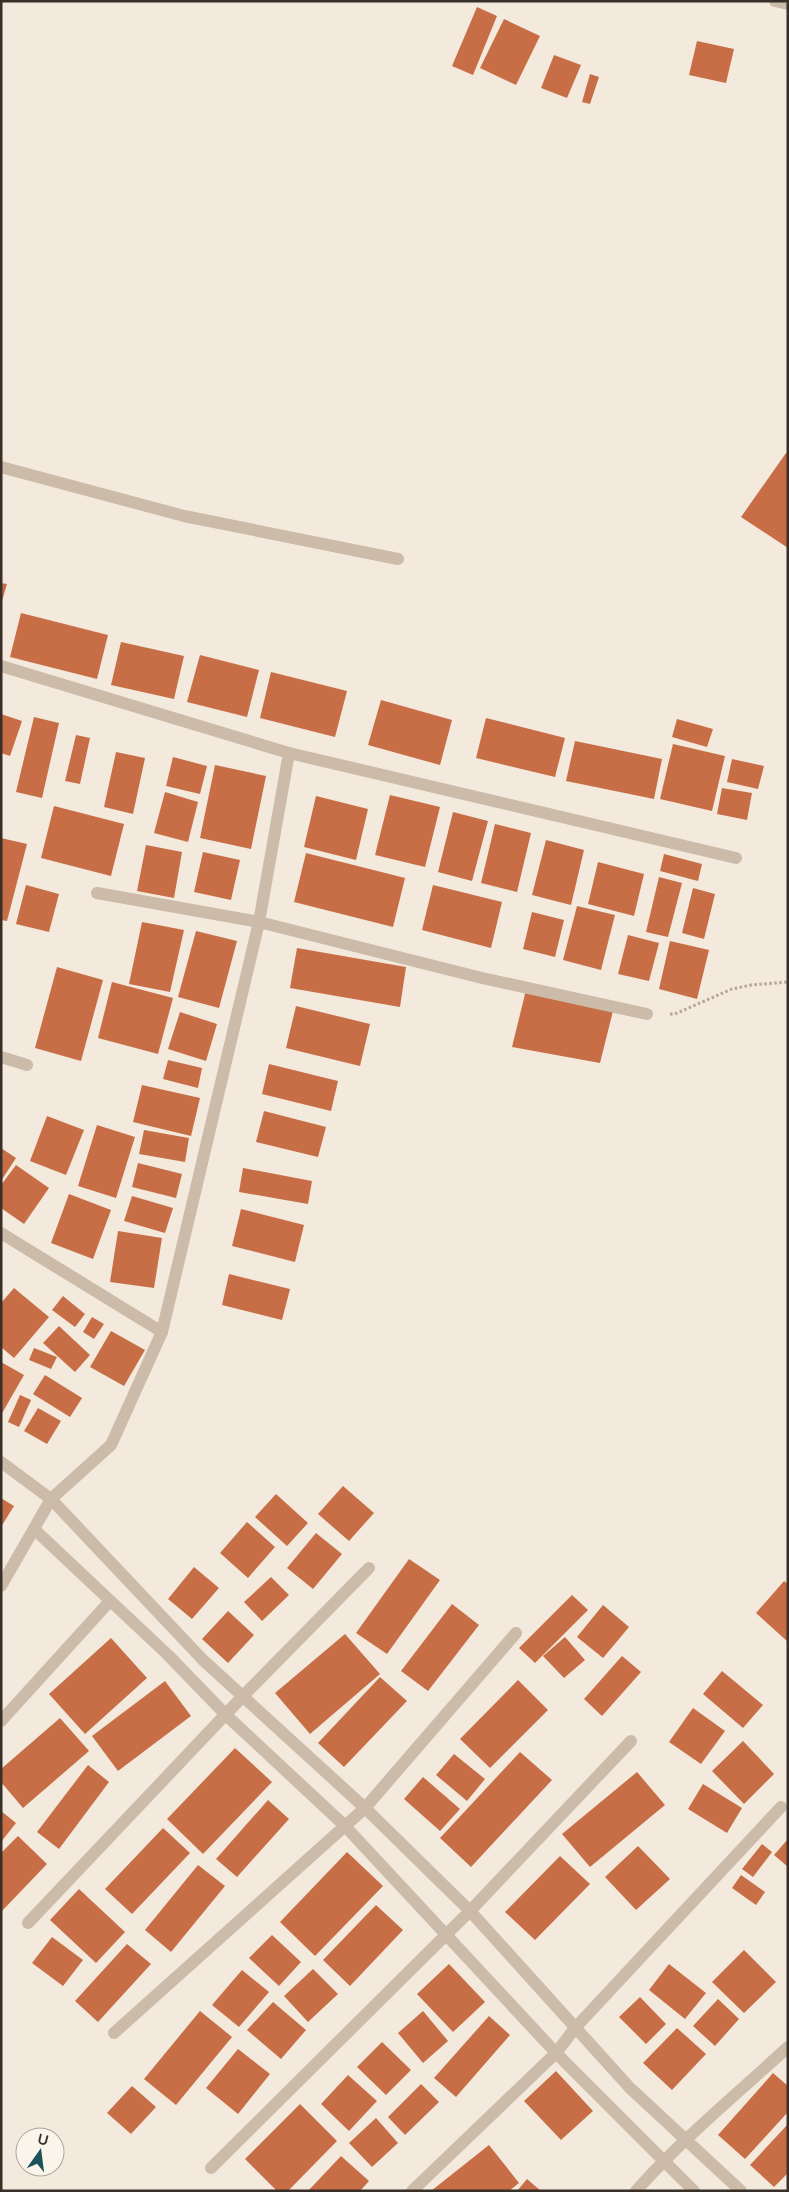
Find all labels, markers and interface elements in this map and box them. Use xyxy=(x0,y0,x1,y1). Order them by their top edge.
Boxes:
north arrow xyxy=(15,2127,65,2177)
text: U xyxy=(36,2130,50,2149)

